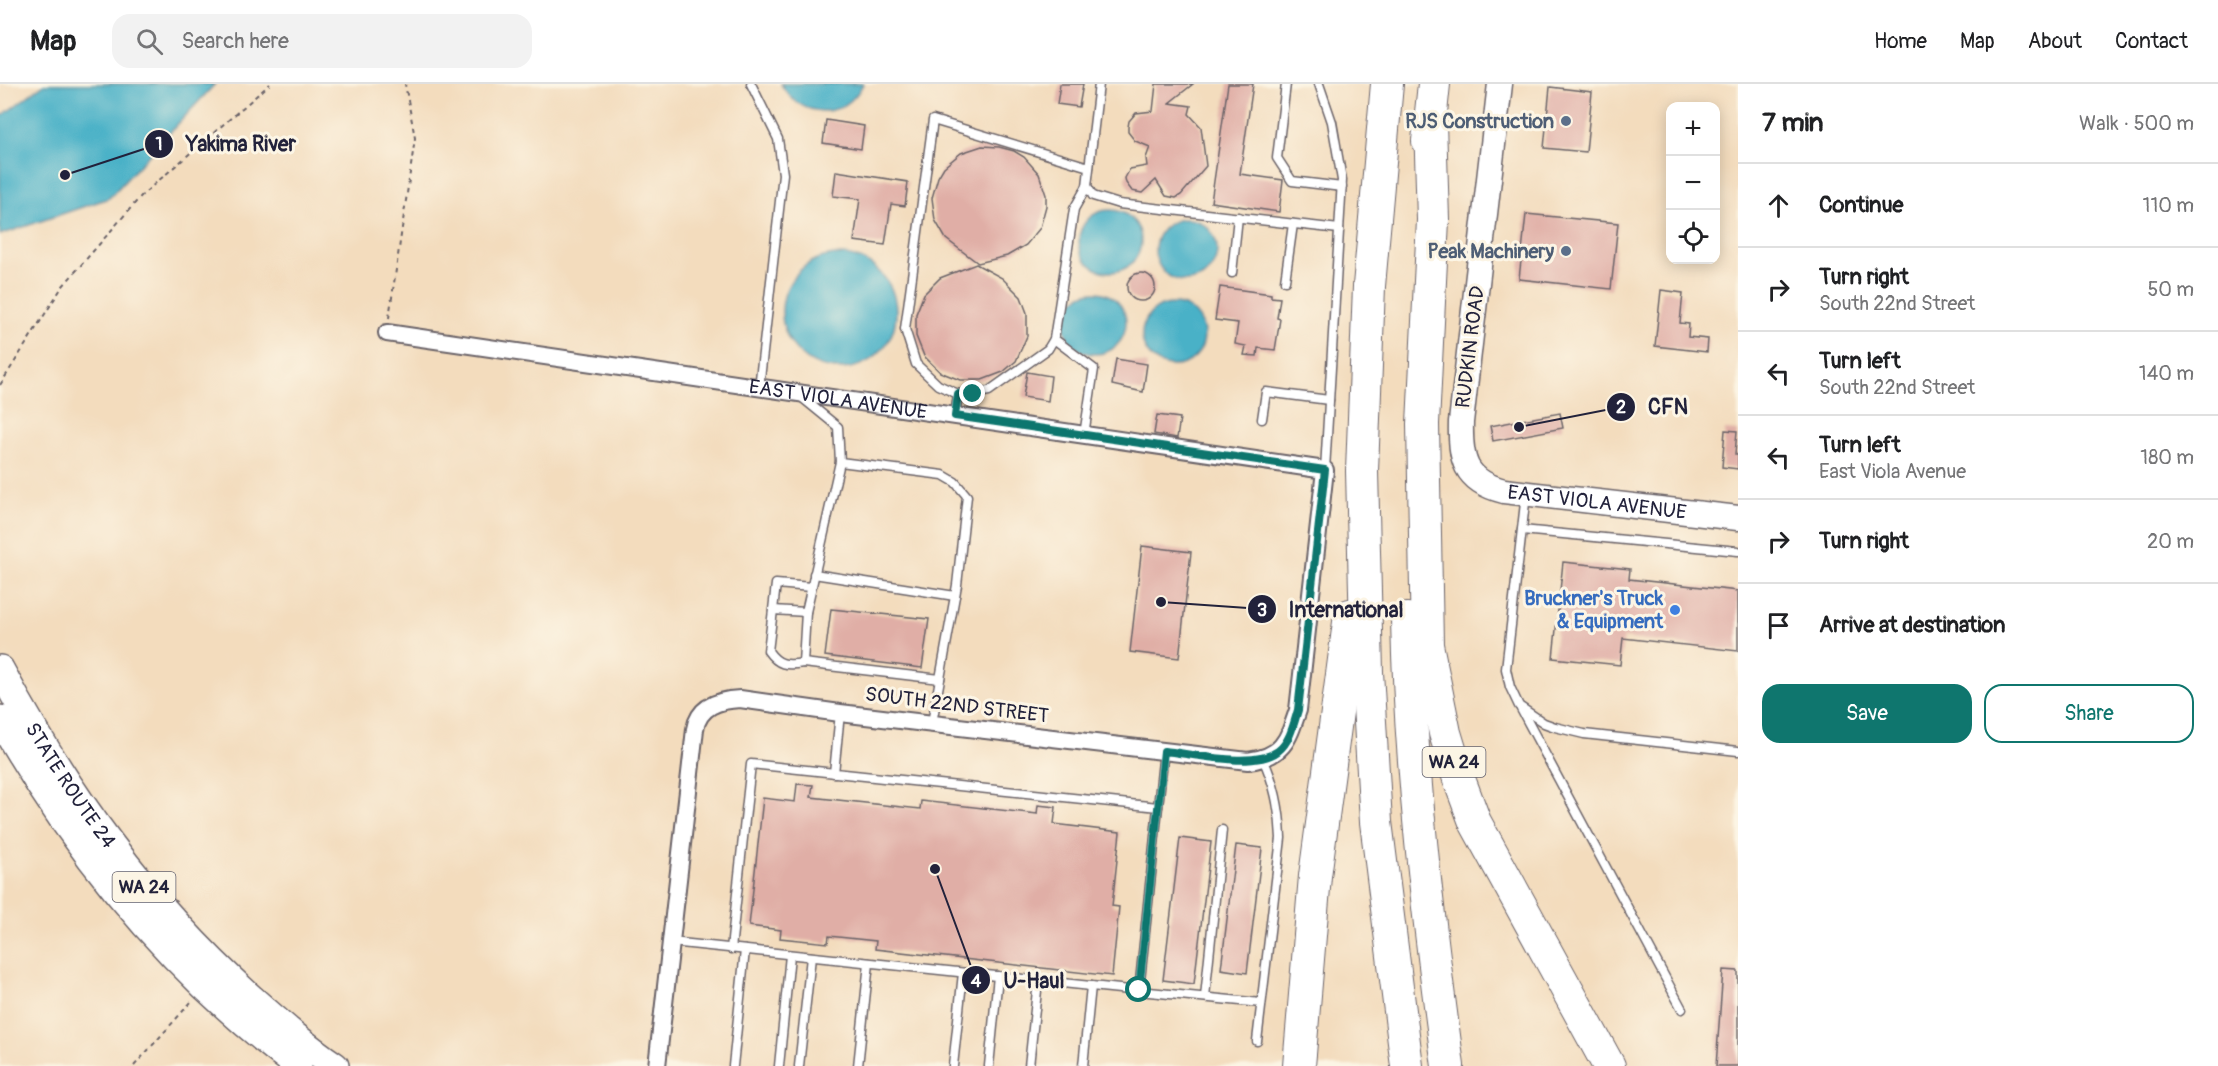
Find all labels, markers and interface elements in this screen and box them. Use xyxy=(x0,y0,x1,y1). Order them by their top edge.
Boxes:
search box xyxy=(112,14,532,68)
text: Map xyxy=(30,24,76,59)
icon: search xyxy=(133,25,166,58)
text: Search here xyxy=(181,27,289,55)
text: Home xyxy=(1874,28,1927,55)
text: Map xyxy=(1960,28,1995,55)
text: About xyxy=(2028,28,2082,55)
text: Contact xyxy=(2115,28,2188,55)
map controls xyxy=(1666,102,1720,264)
button: + xyxy=(1666,102,1720,156)
text: 7 min xyxy=(1762,107,1824,139)
place label: RJS Construction xyxy=(1405,109,1554,134)
text: Walk · 500 m xyxy=(2079,111,2194,136)
marker: RJS Construction xyxy=(1559,114,1573,128)
callout: Yakima River xyxy=(144,124,308,163)
text: Yakima River xyxy=(185,131,296,158)
text: 1 xyxy=(155,133,163,156)
button: − xyxy=(1666,156,1720,210)
icon: ahead xyxy=(1762,189,1795,222)
text: Continue xyxy=(1819,191,1903,219)
text: 110 m xyxy=(2143,193,2194,218)
button: locate xyxy=(1666,210,1720,264)
place label: Peak Machinery xyxy=(1427,239,1554,264)
marker: Peak Machinery xyxy=(1559,244,1573,258)
text: Turn right xyxy=(1819,263,1909,291)
icon: right xyxy=(1762,273,1795,306)
text: 50 m xyxy=(2147,277,2194,302)
street label: RUDKIN ROAD xyxy=(1450,285,1490,409)
text: South 22nd Street xyxy=(1819,291,1975,316)
text: Turn left xyxy=(1819,347,1901,375)
icon: left xyxy=(1762,357,1795,390)
text: 140 m xyxy=(2139,361,2194,386)
street label: EAST VIOLA AVENUE xyxy=(747,374,929,424)
text: South 22nd Street xyxy=(1819,375,1975,400)
route end xyxy=(959,380,985,406)
callout: CFN xyxy=(1606,387,1700,426)
text: CFN xyxy=(1648,394,1688,421)
text: 2 xyxy=(1616,396,1626,419)
text: Turn left xyxy=(1819,431,1901,459)
icon: left xyxy=(1762,441,1795,474)
text: 180 m xyxy=(2140,445,2194,470)
text: East Viola Avenue xyxy=(1819,459,1966,484)
street label: EAST VIOLA AVENUE xyxy=(1506,479,1688,524)
icon: right xyxy=(1762,525,1795,558)
text: Turn right xyxy=(1819,527,1909,555)
text: 20 m xyxy=(2147,529,2194,554)
place label: Bruckner's Truck & Equipment xyxy=(1524,586,1664,634)
callout: International xyxy=(1247,590,1416,629)
text: International xyxy=(1289,597,1403,624)
text: 3 xyxy=(1257,599,1267,622)
marker: Bruckner's Truck & Equipment xyxy=(1668,603,1682,617)
icon: arrive xyxy=(1762,609,1795,642)
text: Arrive at destination xyxy=(1819,611,2005,639)
street label: SOUTH 22ND STREET xyxy=(864,681,1050,729)
button: Save xyxy=(1762,684,1972,743)
button: Share xyxy=(1984,684,2194,743)
street label: STATE ROUTE 24 xyxy=(20,718,122,853)
road number: WA 24 xyxy=(1422,747,1486,777)
road number: WA 24 xyxy=(112,872,176,902)
callout: U-Haul xyxy=(961,961,1076,1000)
text: U-Haul xyxy=(1003,968,1065,995)
text: 4 xyxy=(971,970,982,993)
route start xyxy=(1125,976,1151,1002)

